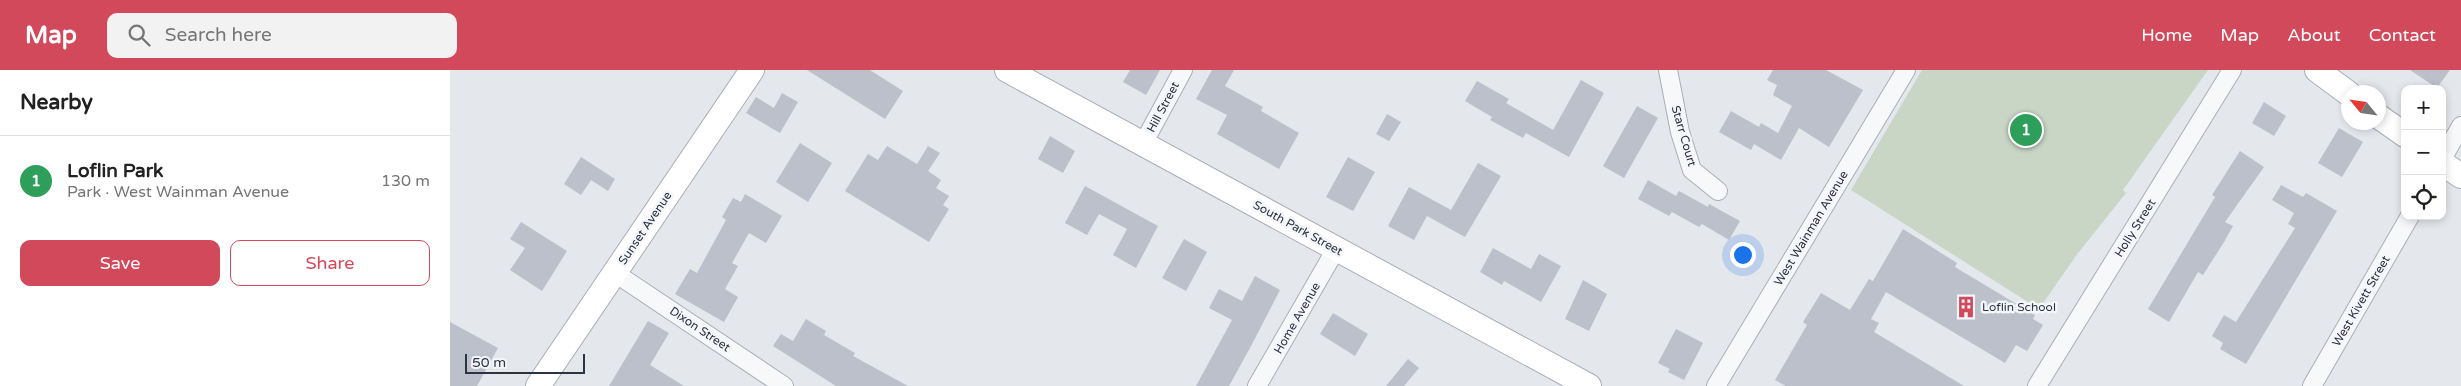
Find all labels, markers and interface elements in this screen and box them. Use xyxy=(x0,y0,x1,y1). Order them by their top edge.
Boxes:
search box xyxy=(107,13,457,58)
text: Map xyxy=(25,21,77,50)
icon: search xyxy=(125,21,153,49)
text: Search here xyxy=(165,24,272,46)
text: Home xyxy=(2141,24,2192,46)
text: Map xyxy=(2220,24,2259,46)
text: About xyxy=(2287,24,2341,46)
text: Contact xyxy=(2369,24,2436,46)
street label: Hill Street xyxy=(1144,79,1182,135)
north arrow xyxy=(2341,85,2386,130)
map controls xyxy=(2401,85,2446,220)
button: + xyxy=(2401,85,2446,130)
text: Nearby xyxy=(20,90,93,115)
street label: Starr Court xyxy=(1669,104,1699,168)
pin: 1 xyxy=(2010,111,2042,149)
button: − xyxy=(2401,130,2446,175)
text: Loflin Park xyxy=(67,160,163,182)
street label: West Wainman Avenue xyxy=(1771,168,1851,288)
text: 1 xyxy=(31,171,41,191)
text: 130 m xyxy=(381,171,430,191)
button: locate xyxy=(2401,175,2446,220)
text: Park · West Wainman Avenue xyxy=(67,182,289,202)
street label: Sunset Avenue xyxy=(615,189,675,267)
street label: Holly Street xyxy=(2112,196,2159,260)
street label: South Park Street xyxy=(1251,198,1346,259)
button: Save xyxy=(20,240,220,286)
button: Share xyxy=(230,240,430,286)
your location xyxy=(1730,242,1756,268)
street label: West Kivett Street xyxy=(2329,253,2393,349)
street label: Home Avenue xyxy=(1271,280,1323,356)
building icon: Loflin School xyxy=(1953,294,1979,320)
place label: Loflin School xyxy=(1982,300,2056,314)
street label: Dixon Street xyxy=(667,304,733,355)
scale bar xyxy=(465,351,585,374)
text: 50 m xyxy=(472,354,506,371)

